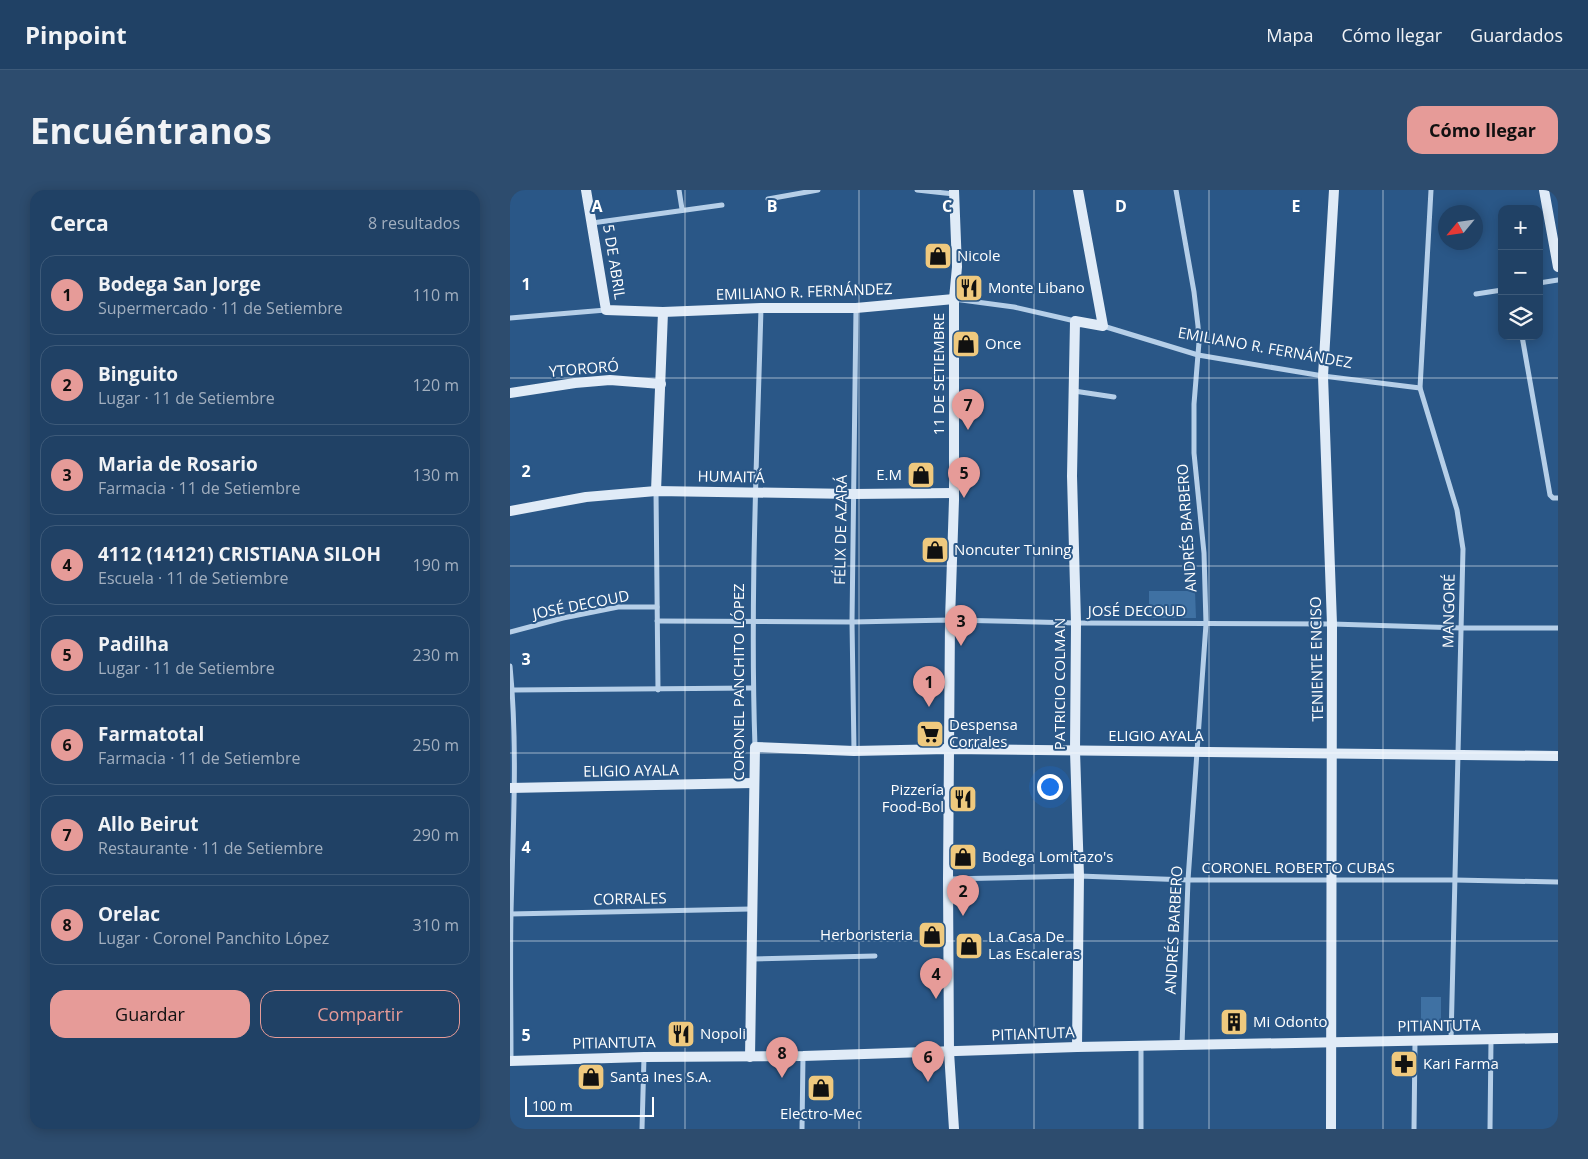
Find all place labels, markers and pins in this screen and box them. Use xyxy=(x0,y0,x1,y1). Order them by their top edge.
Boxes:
shop icon: Nicole xyxy=(923,241,953,271)
place label: Nicole xyxy=(957,245,1001,265)
restaurant icon: Monte Libano xyxy=(954,273,984,303)
place label: Monte Libano xyxy=(988,277,1085,297)
shop icon: Once xyxy=(951,329,981,359)
place label: Once xyxy=(985,333,1021,353)
pin: 7 xyxy=(952,389,984,430)
pin: 5 xyxy=(948,457,980,498)
shop icon: E.M xyxy=(906,460,936,490)
place label: E.M xyxy=(876,464,902,484)
shop icon: Noncuter Tuning xyxy=(920,535,950,565)
place label: Noncuter Tuning xyxy=(954,539,1072,559)
pin: 3 xyxy=(945,605,977,646)
pin: 1 xyxy=(913,666,945,707)
place label: Despensa Corrales xyxy=(949,714,1018,751)
supermarket icon: Despensa Corrales xyxy=(915,719,945,749)
place label: Pizzería Food-Bol xyxy=(882,779,944,816)
restaurant icon: Pizzería Food-Bol xyxy=(948,784,978,814)
shop icon: Bodega Lomitazo's xyxy=(948,842,978,872)
place label: Bodega Lomitazo's xyxy=(982,846,1113,866)
pin: 2 xyxy=(947,875,979,916)
shop icon: Herboristeria xyxy=(917,920,947,950)
place label: Herboristeria xyxy=(820,924,913,944)
place label: La Casa De Las Escaleras xyxy=(988,926,1080,963)
shop icon: La Casa De Las Escaleras xyxy=(954,931,984,961)
pin: 4 xyxy=(920,958,952,999)
building icon: Mi Odonto xyxy=(1219,1007,1249,1037)
place label: Mi Odonto xyxy=(1253,1011,1328,1031)
restaurant icon: Nopoli xyxy=(666,1019,696,1049)
place label: Nopoli xyxy=(700,1023,746,1043)
pin: 8 xyxy=(766,1037,798,1078)
pin: 6 xyxy=(912,1041,944,1082)
pharmacy icon: Kari Farma xyxy=(1389,1049,1419,1079)
place label: Kari Farma xyxy=(1423,1053,1499,1073)
shop icon: Santa Ines S.A. xyxy=(576,1062,606,1092)
place label: Santa Ines S.A. xyxy=(610,1066,712,1086)
shop icon: Electro-Mec xyxy=(806,1073,836,1103)
place label: Electro-Mec xyxy=(780,1103,862,1123)

